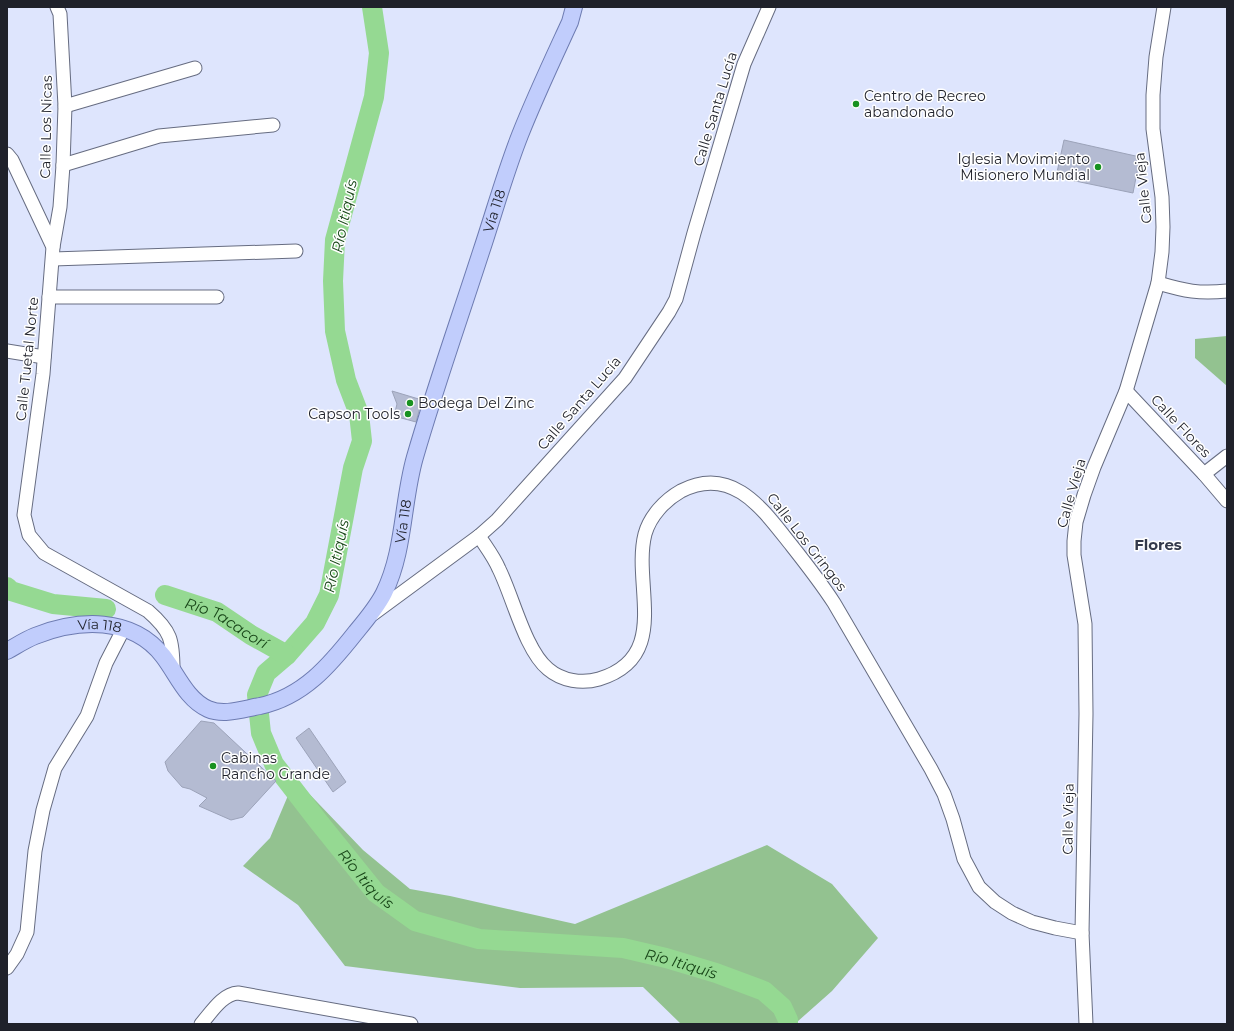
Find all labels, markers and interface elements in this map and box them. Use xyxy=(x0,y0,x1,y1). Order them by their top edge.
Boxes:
street label: Calle Santa Lucía xyxy=(689,50,741,168)
street label: Calle Los Nicas xyxy=(36,75,56,179)
place label: Centro de Recreo abandonado xyxy=(864,87,986,121)
marker: Centro de Recreo abandonado xyxy=(851,99,861,109)
place label: Iglesia Movimiento Misionero Mundial xyxy=(957,150,1090,184)
street label: Calle Vieja xyxy=(1130,152,1156,224)
marker: Iglesia Movimiento Misionero Mundial xyxy=(1093,162,1103,172)
water label: Río Itiquís xyxy=(327,177,361,254)
street label: Vía 118 xyxy=(479,187,509,235)
street label: Calle Tuetal Norte xyxy=(12,296,42,422)
street label: Calle Santa Lucía xyxy=(533,352,625,454)
street label: Calle Flores xyxy=(1147,391,1215,461)
place label: Bodega Del Zinc xyxy=(418,394,535,412)
marker: Bodega Del Zinc xyxy=(405,398,415,408)
place label: Capson Tools xyxy=(308,405,400,423)
marker: Capson Tools xyxy=(403,409,413,419)
street label: Calle Vieja xyxy=(1052,456,1090,530)
street label: Calle Los Gringos xyxy=(763,489,851,595)
street label: Vía 118 xyxy=(391,498,415,545)
water label: Río Itiquís xyxy=(319,517,353,594)
district label: Flores xyxy=(1134,535,1182,554)
water label: Río Tacacorí xyxy=(183,593,273,653)
street label: Vía 118 xyxy=(77,615,124,637)
place label: Cabinas Rancho Grande xyxy=(221,749,330,783)
marker: Cabinas Rancho Grande xyxy=(208,761,218,771)
street label: Calle Vieja xyxy=(1058,783,1078,855)
water label: Río Itiquís xyxy=(334,845,398,913)
water label: Río Itiquís xyxy=(643,944,720,983)

